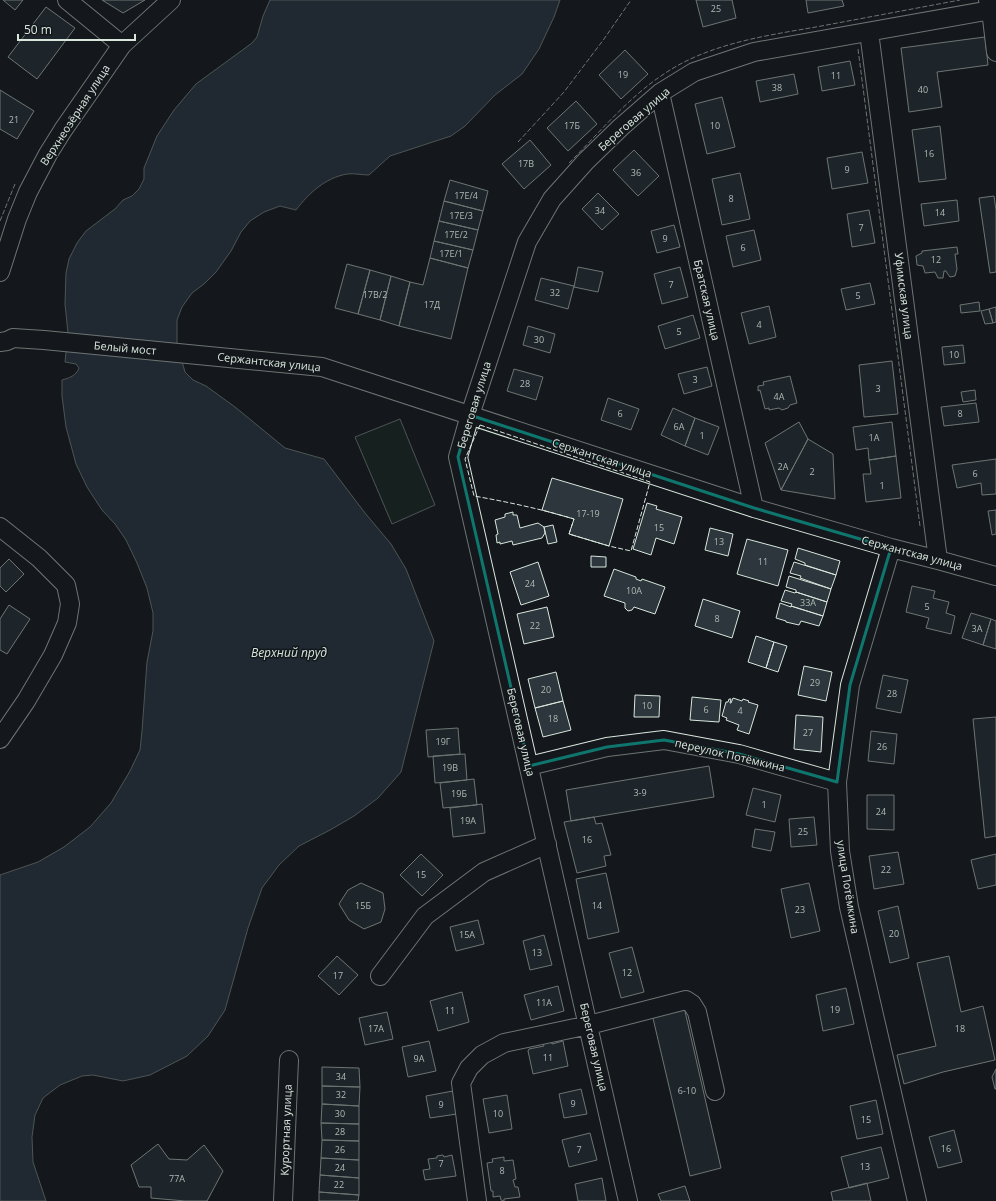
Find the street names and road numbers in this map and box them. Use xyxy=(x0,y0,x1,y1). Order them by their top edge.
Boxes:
street label: Верхнеозёрная улица xyxy=(36,61,113,168)
street label: Береговая улица xyxy=(595,83,673,154)
street label: Уфимская улица xyxy=(892,252,917,340)
street label: Братская улица xyxy=(691,258,724,342)
street label: Белый мост xyxy=(93,337,157,358)
street label: Сержантская улица xyxy=(217,349,322,374)
street label: Береговая улица xyxy=(453,359,494,450)
street label: Сержантская улица xyxy=(550,434,654,481)
street label: Сержантская улица xyxy=(860,532,964,573)
street label: Береговая улица xyxy=(504,686,539,778)
street label: переулок Потёмкина xyxy=(674,735,787,774)
street label: улица Потёмкина xyxy=(834,839,863,935)
street label: Береговая улица xyxy=(577,1001,612,1093)
street label: Курортная улица xyxy=(276,1084,295,1176)

